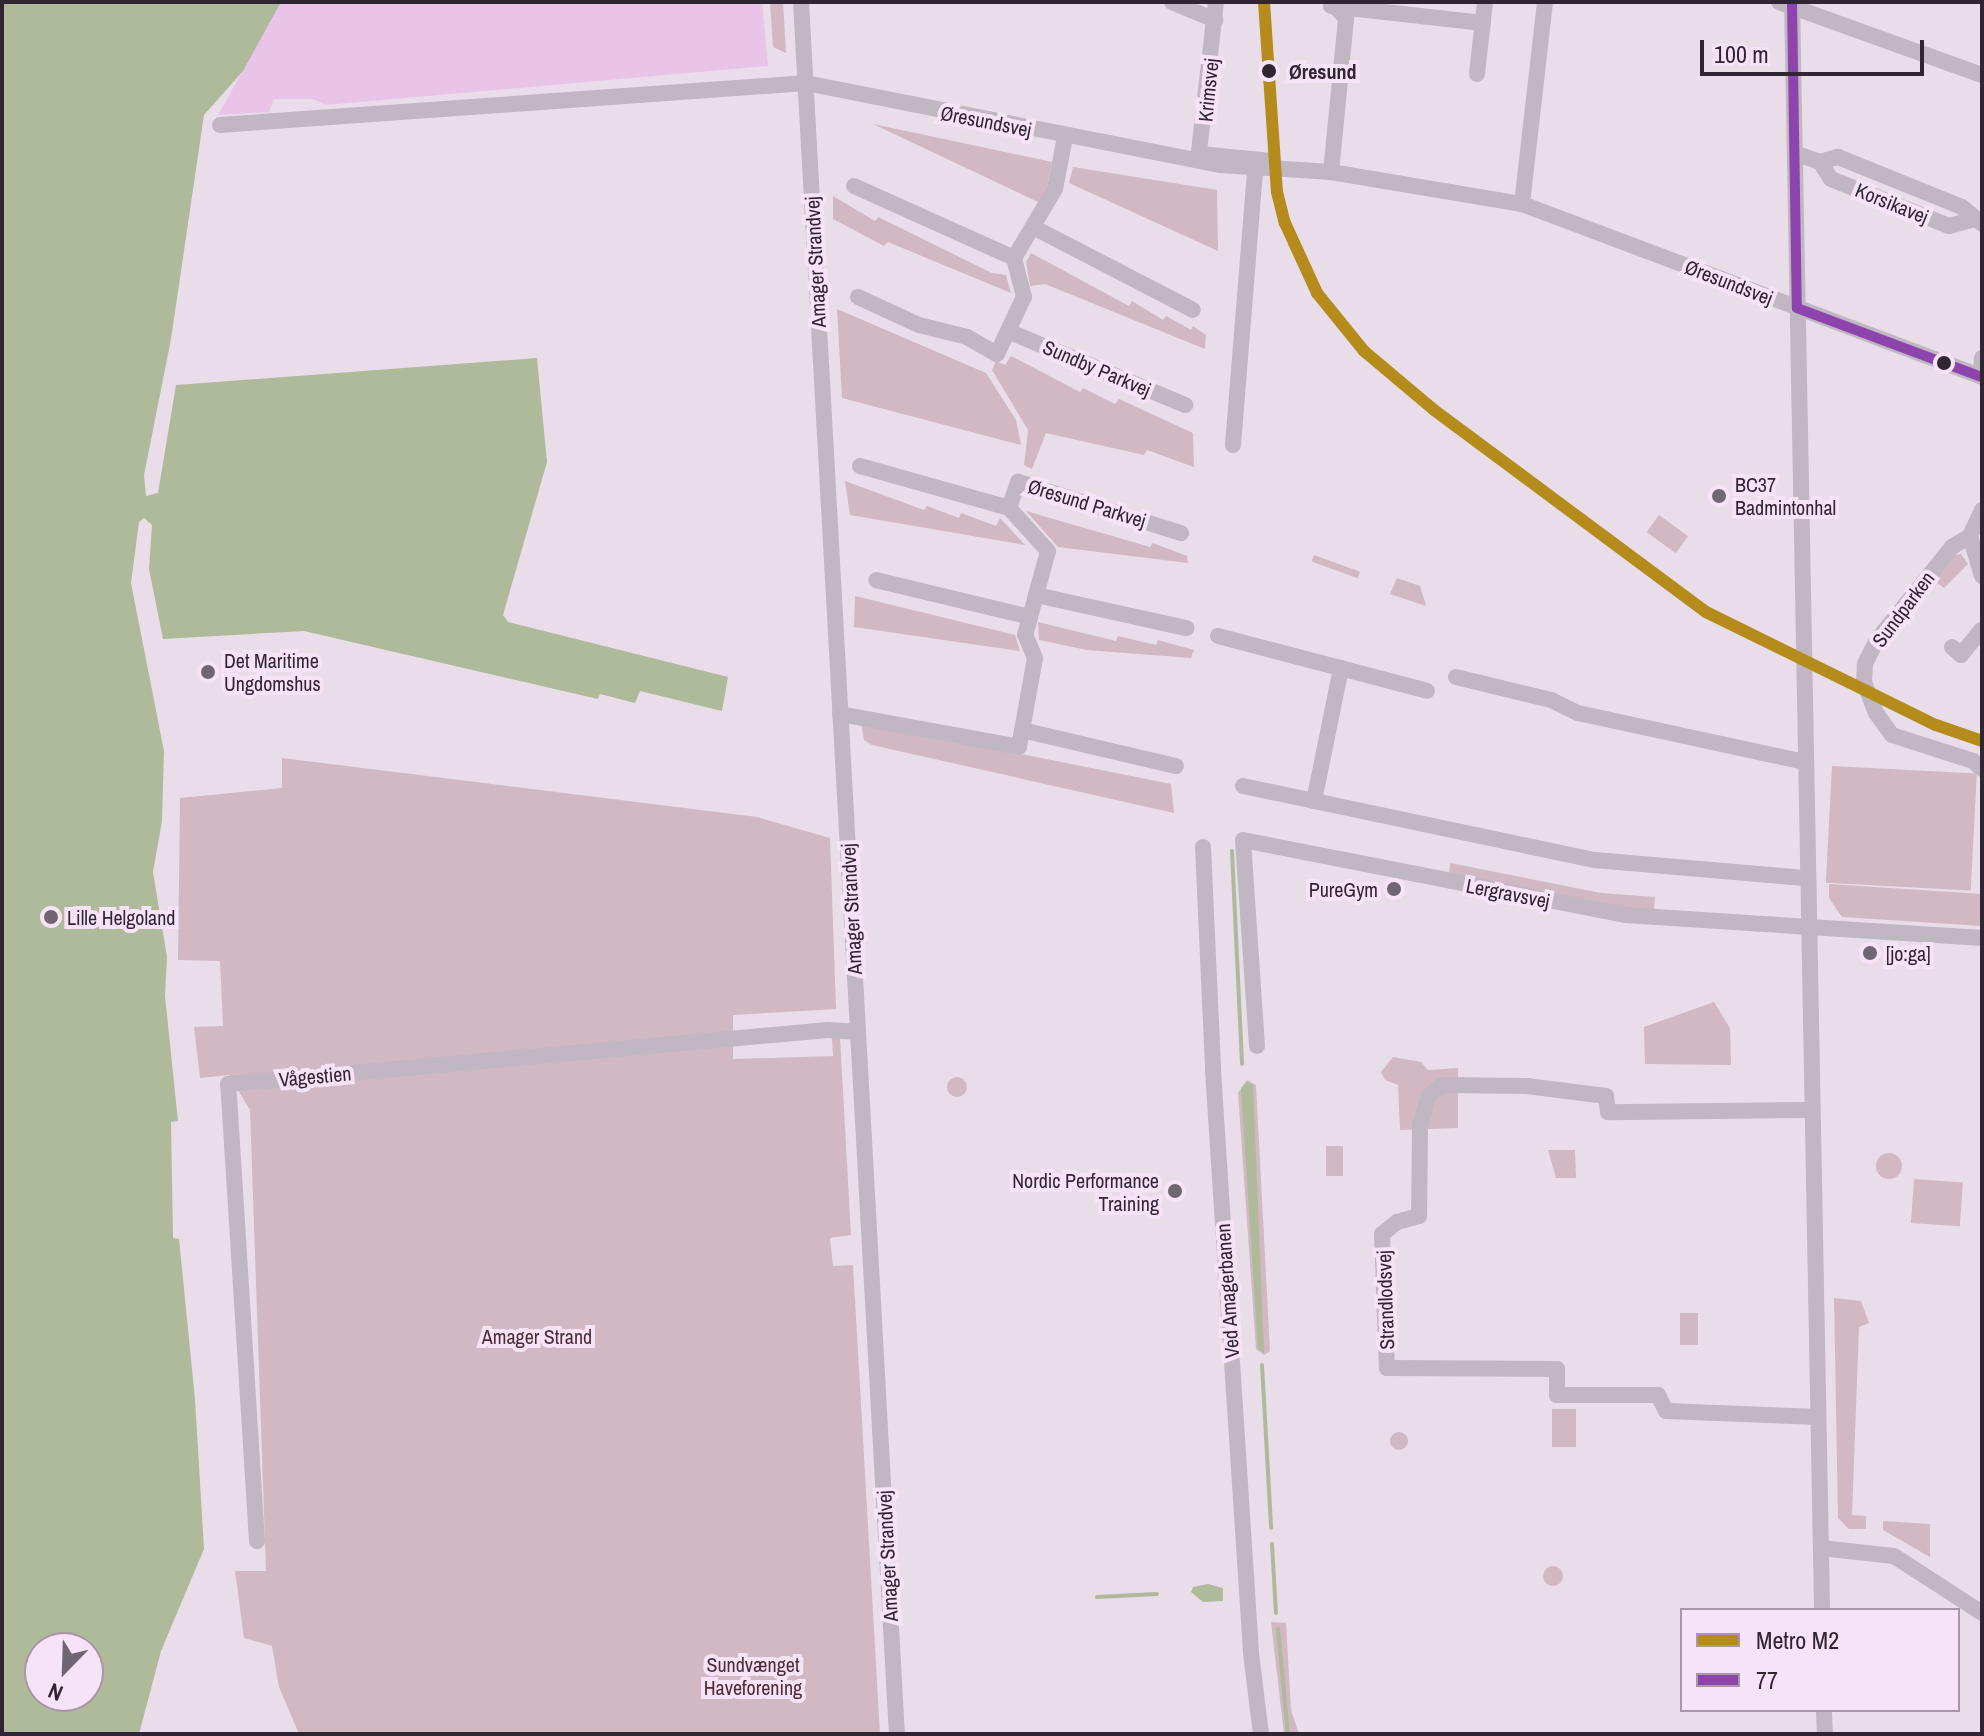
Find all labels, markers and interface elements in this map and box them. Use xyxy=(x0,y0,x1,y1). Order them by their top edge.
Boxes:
scale bar xyxy=(1704,24,1928,74)
text: 100 m xyxy=(1714,38,1769,70)
street label: Krimsvej xyxy=(1193,57,1223,123)
marker: Øresund xyxy=(1256,58,1282,84)
place label: Øresund xyxy=(1289,59,1356,83)
street label: Øresundsvej xyxy=(939,100,1033,142)
street label: Korsikavej xyxy=(1852,178,1932,228)
street label: Amager Strandvej xyxy=(800,196,830,328)
street label: Øresundsvej xyxy=(1682,254,1776,310)
street label: Sundby Parkvej xyxy=(1039,335,1155,401)
unlabelled marker xyxy=(1936,355,1952,371)
place label: BC37 Badmintonhal xyxy=(1735,472,1836,519)
street label: Øresund Parkvej xyxy=(1025,474,1149,532)
marker: BC37 Badmintonhal xyxy=(1710,487,1728,505)
street label: Sundparken xyxy=(1867,566,1939,652)
place label: Det Maritime Ungdomshus xyxy=(224,648,321,695)
marker: Det Maritime Ungdomshus xyxy=(199,663,217,681)
street label: Amager Strandvej xyxy=(836,843,866,975)
street label: Lergravsvej xyxy=(1464,873,1552,913)
place label: PureGym xyxy=(1309,877,1378,901)
marker: PureGym xyxy=(1385,880,1403,898)
place label: Lille Helgoland xyxy=(67,905,175,929)
marker: Lille Helgoland xyxy=(42,908,60,926)
place label: [jo:ga] xyxy=(1886,941,1931,965)
marker: [jo:ga] xyxy=(1861,944,1879,962)
street label: Vågestien xyxy=(278,1061,352,1091)
place label: Nordic Performance Training xyxy=(1012,1168,1159,1215)
marker: Nordic Performance Training xyxy=(1166,1182,1184,1200)
street label: Ved Amagerbanen xyxy=(1210,1222,1244,1360)
street label: Strandlodsvej xyxy=(1371,1250,1399,1350)
park label: Amager Strand xyxy=(482,1324,592,1348)
street label: Amager Strandvej xyxy=(872,1490,902,1622)
legend xyxy=(1680,1608,1960,1712)
text: Metro M2 xyxy=(1756,1624,1839,1656)
north arrow xyxy=(24,1632,104,1712)
park label: Sundvænget Haveforening xyxy=(704,1653,802,1700)
text: 77 xyxy=(1756,1664,1778,1696)
text: N xyxy=(44,1676,67,1709)

